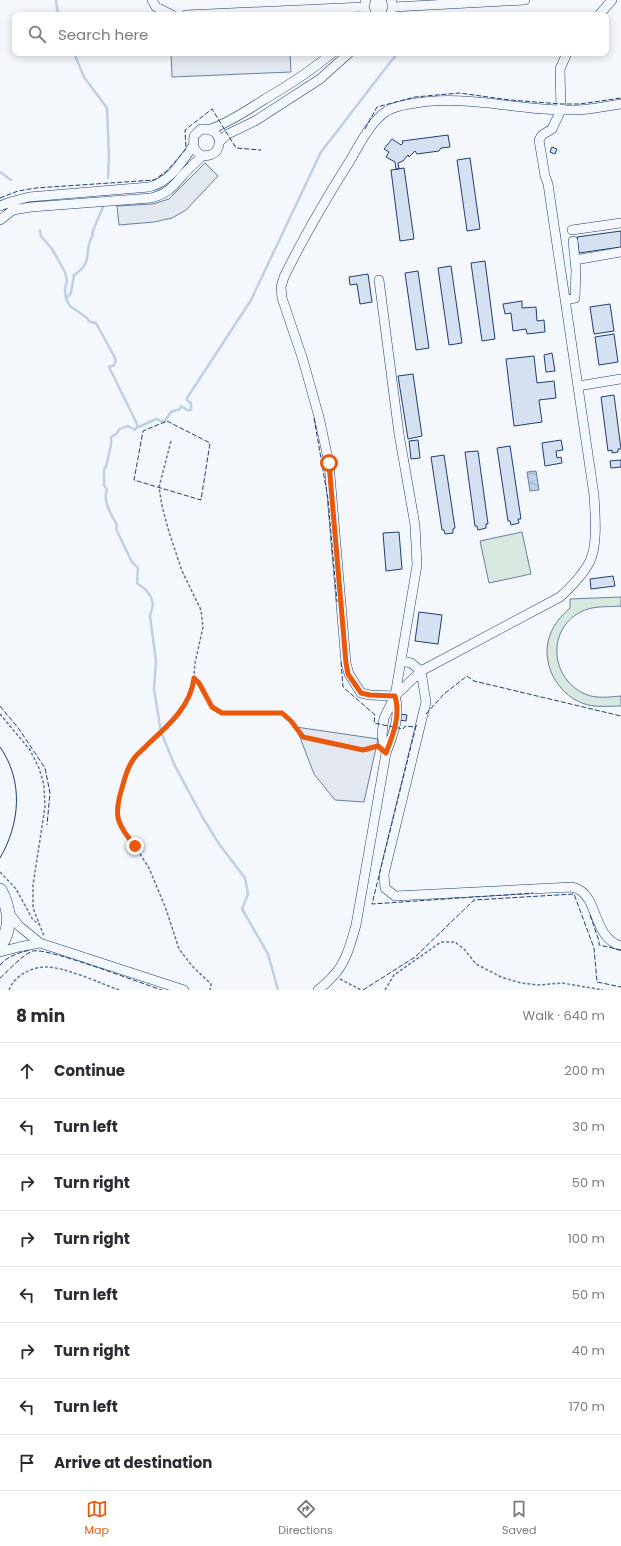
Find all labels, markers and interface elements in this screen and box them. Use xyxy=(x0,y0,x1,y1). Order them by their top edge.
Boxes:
search box xyxy=(12,12,609,56)
icon: search xyxy=(26,23,48,45)
text: Search here xyxy=(58,24,148,45)
route start xyxy=(320,454,338,472)
route end xyxy=(126,837,144,855)
text: 8 min xyxy=(16,1004,65,1028)
text: Walk · 640 m xyxy=(522,1006,605,1025)
icon: ahead xyxy=(16,1060,38,1082)
text: Continue xyxy=(54,1060,125,1081)
text: 200 m xyxy=(564,1061,605,1080)
icon: left xyxy=(16,1116,38,1138)
text: Turn left xyxy=(54,1116,118,1137)
text: 30 m xyxy=(572,1117,605,1136)
icon: right xyxy=(16,1172,38,1194)
text: Turn right xyxy=(54,1172,130,1193)
text: 50 m xyxy=(572,1173,605,1192)
icon: right xyxy=(16,1228,38,1250)
text: Turn right xyxy=(54,1228,130,1249)
text: 100 m xyxy=(568,1229,605,1248)
icon: left xyxy=(16,1284,38,1306)
text: Turn left xyxy=(54,1284,118,1305)
text: 50 m xyxy=(572,1285,605,1304)
icon: right xyxy=(16,1340,38,1362)
text: Turn right xyxy=(54,1340,130,1361)
text: 40 m xyxy=(572,1341,605,1360)
icon: left xyxy=(16,1396,38,1418)
text: Turn left xyxy=(54,1396,118,1417)
text: 170 m xyxy=(569,1397,605,1416)
icon: arrive xyxy=(16,1452,38,1474)
text: Arrive at destination xyxy=(54,1452,212,1473)
tab: Map xyxy=(85,1498,109,1539)
tab: Directions xyxy=(278,1498,333,1539)
tab: Saved xyxy=(502,1498,536,1539)

